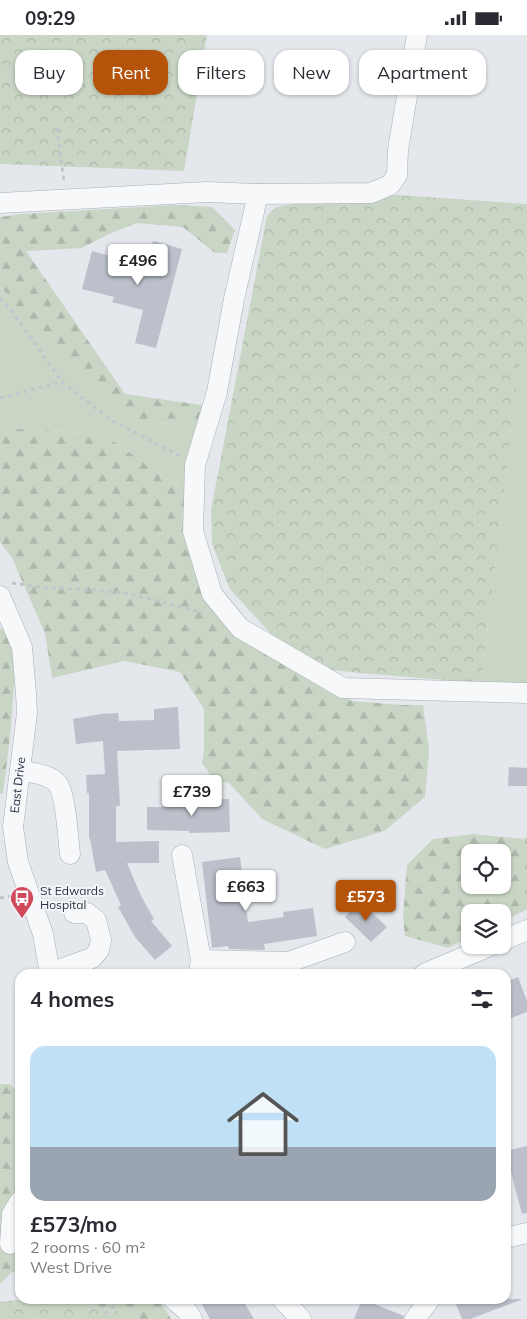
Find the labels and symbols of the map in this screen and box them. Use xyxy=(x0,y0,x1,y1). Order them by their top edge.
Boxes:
pin: £496 xyxy=(108,243,168,286)
street label: East Drive xyxy=(7,756,28,814)
pin: £739 xyxy=(162,775,222,817)
pin: £663 xyxy=(216,869,276,912)
pin: £573 xyxy=(336,879,396,922)
place label: St Edwards Hospital xyxy=(40,883,104,912)
bus stop icon: St Edwards Hospital xyxy=(9,885,35,919)

